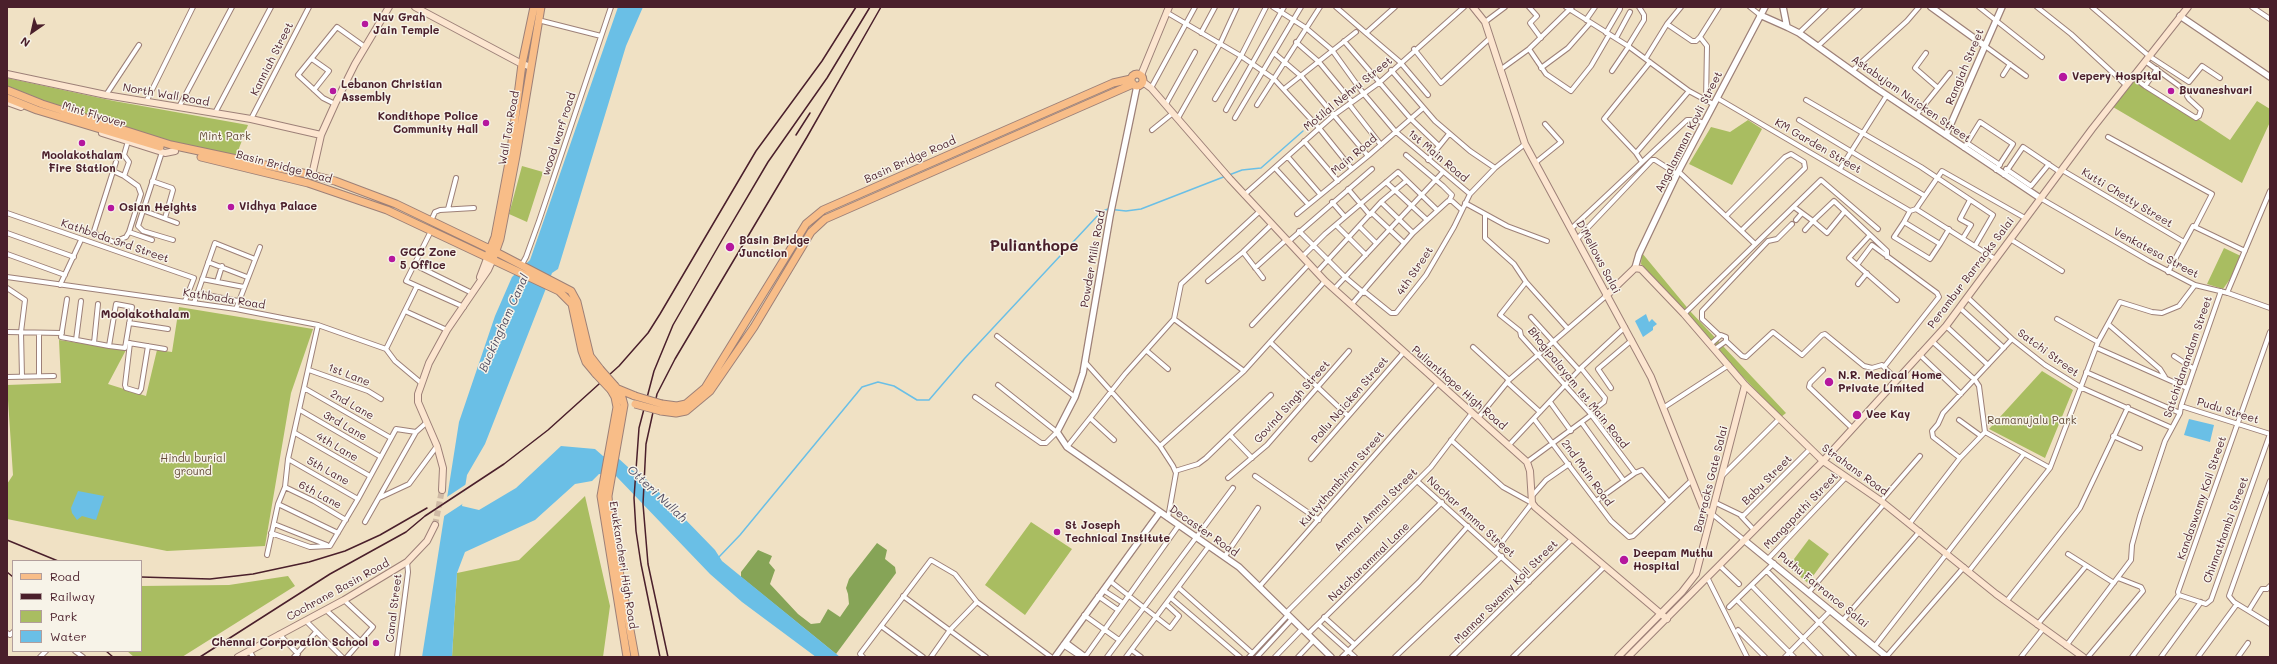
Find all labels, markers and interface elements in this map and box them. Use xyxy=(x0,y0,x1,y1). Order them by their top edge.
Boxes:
place label: Nav Grah Jain Temple xyxy=(373,11,439,37)
north arrow xyxy=(12,12,52,52)
marker: Nav Grah Jain Temple xyxy=(360,19,370,29)
street label: Kanniah Street xyxy=(248,20,296,98)
street label: Rangiah Street xyxy=(1943,27,1987,107)
text: N xyxy=(17,34,33,51)
street label: Astabujam Naicken Street xyxy=(1849,53,1973,145)
street label: Motilal Nehru Street xyxy=(1301,54,1395,134)
street label: Angalamman Kovli Street xyxy=(1653,69,1725,195)
place label: Vepery Hospital xyxy=(2072,70,2161,84)
marker: Vepery Hospital xyxy=(2057,71,2069,83)
place label: Lebanon Christian Assembly xyxy=(341,78,442,104)
street label: North Wall Road xyxy=(122,81,210,109)
place label: Buvaneshvari xyxy=(2179,84,2252,98)
marker: Lebanon Christian Assembly xyxy=(328,86,338,96)
marker: Buvaneshvari xyxy=(2166,86,2176,96)
street label: Wall Tax Road xyxy=(496,90,522,166)
street label: wood warf road xyxy=(539,91,579,177)
street label: Mint Flyover xyxy=(61,99,127,131)
place label: Kondithope Police Community Hall xyxy=(378,110,478,136)
street label: KM Garden Street xyxy=(1772,116,1864,176)
marker: Kondithope Police Community Hall xyxy=(481,118,491,128)
street label: 1st Main Road xyxy=(1405,127,1471,185)
park label: Mint Park xyxy=(199,130,251,144)
street label: Main Road xyxy=(1328,132,1380,178)
street label: Basin Bridge Road xyxy=(862,134,958,186)
marker: Moolakothalam Fire Station xyxy=(77,138,87,148)
street label: Basin Bridge Road xyxy=(235,148,333,186)
place label: Moolakothalam Fire Station xyxy=(41,149,123,175)
street label: Kutti Chetty Street xyxy=(2079,166,2175,230)
place label: Vidhya Palace xyxy=(239,200,317,214)
place label: Osian Heights xyxy=(119,201,197,215)
marker: Vidhya Palace xyxy=(226,202,236,212)
marker: Osian Heights xyxy=(106,203,116,213)
street label: Powder Mills Road xyxy=(1078,209,1108,309)
street label: Perambur Barracks Salai xyxy=(1925,215,2017,331)
street label: Kathbeda 3rd Street xyxy=(59,216,171,266)
street label: D'Mellows Salai xyxy=(1573,218,1623,296)
street label: Venkatesa Street xyxy=(2111,225,2201,281)
place label: Basin Bridge Junction xyxy=(739,234,810,260)
district label: Pulianthope xyxy=(990,237,1078,255)
marker: Basin Bridge Junction xyxy=(724,241,736,253)
street label: 4th Street xyxy=(1394,244,1436,298)
place label: GCC Zone 5 Office xyxy=(400,246,456,272)
marker: GCC Zone 5 Office xyxy=(387,254,397,264)
water label: Buckingham Canal xyxy=(476,272,532,374)
street label: Kathbada Road xyxy=(182,286,266,312)
street label: Satchidanandam Street xyxy=(2161,294,2215,420)
district label: Moolakothalam xyxy=(101,307,189,321)
street label: Bhogipalayam 1st Main Road xyxy=(1525,325,1631,451)
street label: Satchi Street xyxy=(2015,326,2081,380)
street label: Pulianthope High Road xyxy=(1409,343,1509,433)
street label: Pollu Naicken Street xyxy=(1309,354,1391,446)
street label: Govind Singh Street xyxy=(1251,358,1333,446)
street label: 1st Lane xyxy=(326,361,372,389)
place label: N.R. Medical Home Private Limited xyxy=(1838,369,1942,395)
marker: N.R. Medical Home Private Limited xyxy=(1823,376,1835,388)
street label: 2nd Lane xyxy=(328,387,376,423)
street label: Pudu Street xyxy=(2195,395,2261,427)
street label: 3rd Lane xyxy=(321,408,369,444)
place label: Vee Kay xyxy=(1866,408,1910,422)
marker: Vee Kay xyxy=(1851,409,1863,421)
park label: Ramanujalu Park xyxy=(1987,414,2077,428)
street label: Barracks Gate Salai xyxy=(1691,425,1731,533)
street label: Kuttythambiran Street xyxy=(1297,429,1387,529)
street label: 4th Lane xyxy=(314,430,360,464)
street label: Kandaswamy Koil Street xyxy=(2175,434,2229,562)
street label: 2nd Main Road xyxy=(1559,437,1615,509)
street label: Strahans Road xyxy=(1819,441,1891,499)
park label: Hindu burial ground xyxy=(160,452,226,478)
street label: Babu Street xyxy=(1739,452,1795,508)
street label: 5th Lane xyxy=(304,454,352,488)
water label: Otteri Nullah xyxy=(624,463,690,525)
street label: Ammai Ammal Street xyxy=(1332,466,1420,554)
street label: Mangapathi Street xyxy=(1761,470,1841,552)
street label: Nachar Amma Street xyxy=(1424,474,1518,560)
street label: Chinnathambi Street xyxy=(2201,475,2251,585)
street label: 6th Lane xyxy=(296,478,344,512)
street label: Erukkancheri High Road xyxy=(606,500,640,630)
street label: Decaster Road xyxy=(1167,502,1241,560)
place label: St Joseph Technical Institute xyxy=(1065,519,1170,545)
street label: Natcharammal Lane xyxy=(1326,520,1412,604)
marker: St Joseph Technical Institute xyxy=(1052,527,1062,537)
street label: Mannar Swamy Koil Street xyxy=(1451,537,1561,647)
place label: Deepam Muthu Hospital xyxy=(1633,547,1713,573)
street label: Puthu Farrance Salai xyxy=(1775,549,1871,631)
marker: Deepam Muthu Hospital xyxy=(1618,554,1630,566)
street label: Cochrane Basin Road xyxy=(284,556,392,624)
legend xyxy=(12,560,142,652)
text: Road xyxy=(50,568,80,584)
street label: Canal Street xyxy=(383,573,405,643)
text: Railway xyxy=(50,588,95,604)
text: Park xyxy=(50,608,77,624)
text: Water xyxy=(50,628,87,644)
place label: Chennai Corporation School xyxy=(211,636,368,650)
marker: Chennai Corporation School xyxy=(371,638,381,648)

